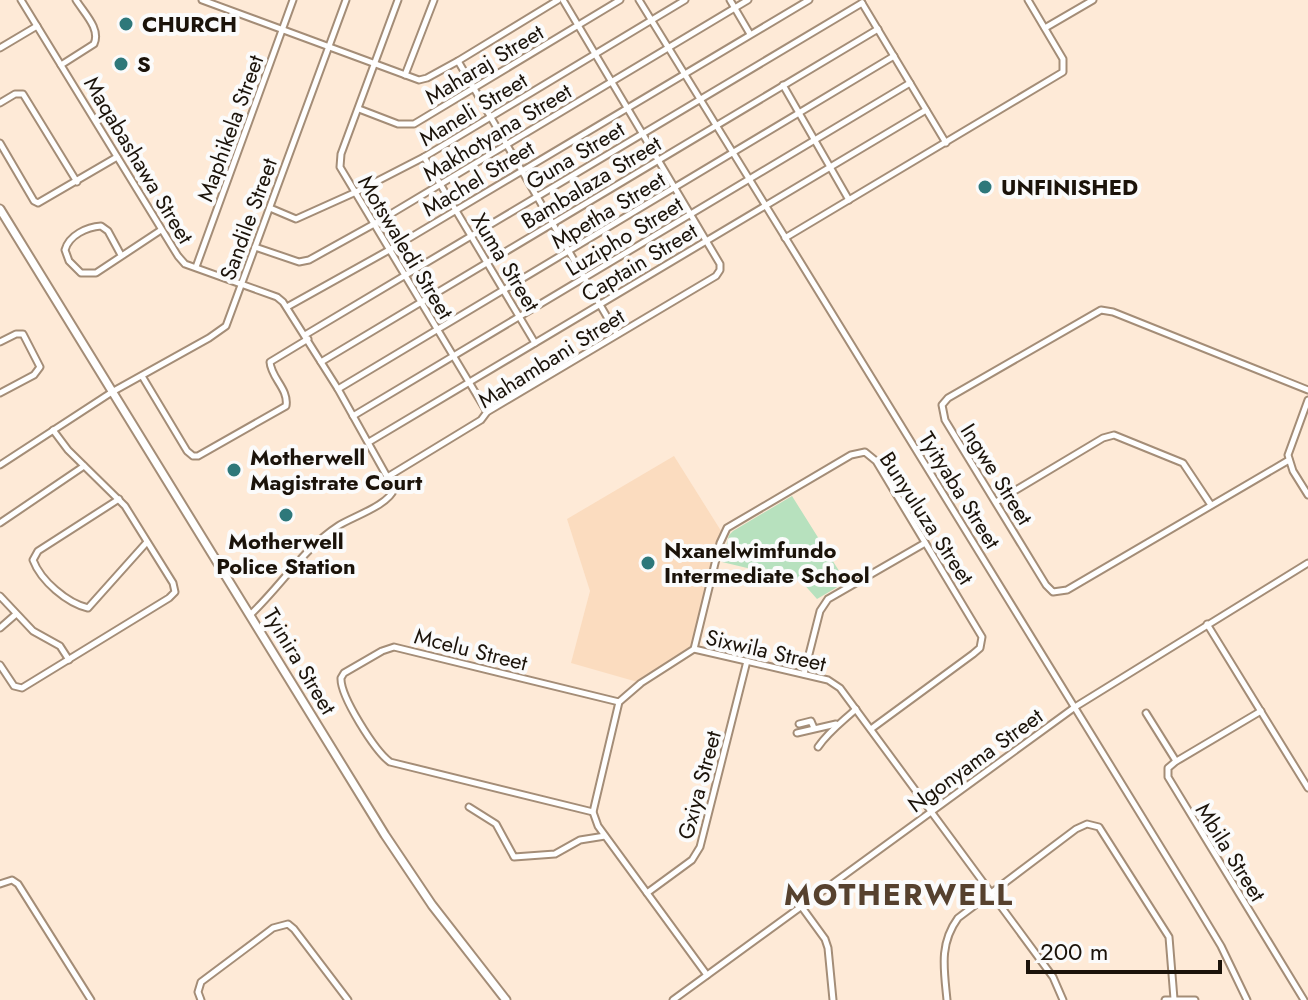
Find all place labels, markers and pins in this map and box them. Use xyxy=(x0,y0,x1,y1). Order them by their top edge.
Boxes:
place label: CHURCH xyxy=(142,8,237,40)
marker: CHURCH xyxy=(117,15,135,33)
place label: S xyxy=(137,48,151,80)
marker: S xyxy=(112,55,130,73)
place label: UNFINISHED xyxy=(1001,171,1138,203)
marker: UNFINISHED xyxy=(976,178,994,196)
place label: Motherwell Magistrate Court xyxy=(250,441,422,498)
marker: Motherwell Magistrate Court xyxy=(225,461,243,479)
marker: Motherwell Police Station xyxy=(277,506,295,524)
place label: Motherwell Police Station xyxy=(216,525,356,582)
place label: Nxanelwimfundo Intermediate School xyxy=(664,534,870,591)
marker: Nxanelwimfundo Intermediate School xyxy=(639,554,657,572)

